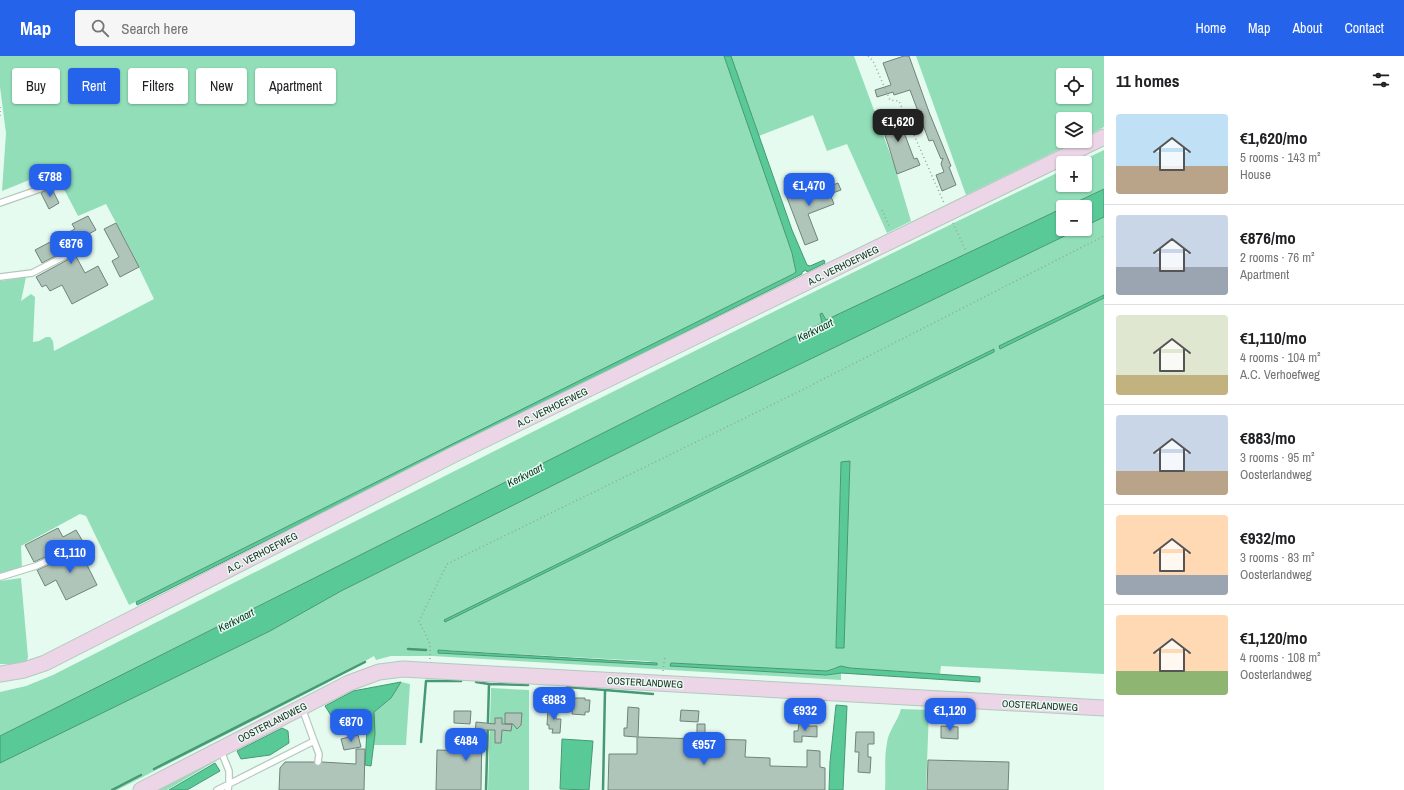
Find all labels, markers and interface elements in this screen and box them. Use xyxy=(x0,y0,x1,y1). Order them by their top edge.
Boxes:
search box xyxy=(75,10,355,46)
text: Map xyxy=(20,15,51,41)
icon: search xyxy=(89,17,111,39)
text: Search here xyxy=(121,18,188,39)
text: Home xyxy=(1195,19,1226,37)
text: Map xyxy=(1248,19,1270,37)
text: About xyxy=(1292,19,1322,37)
text: Contact xyxy=(1344,19,1384,37)
chip: Buy xyxy=(12,68,60,104)
chip: Rent xyxy=(68,68,120,104)
chip: Filters xyxy=(128,68,188,104)
chip: New xyxy=(196,68,247,104)
chip: Apartment xyxy=(255,68,336,104)
map controls xyxy=(1056,68,1092,236)
button: locate xyxy=(1056,68,1092,104)
text: 11 homes xyxy=(1116,69,1180,92)
icon: filters xyxy=(1370,69,1392,91)
pin: €1,620 xyxy=(865,109,931,143)
button: layers xyxy=(1056,112,1092,148)
text: €1,620 xyxy=(882,113,914,130)
text: €1,620/mo xyxy=(1240,126,1307,149)
icon: home xyxy=(1148,130,1196,178)
text: 5 rooms · 143 m² xyxy=(1240,149,1321,166)
button: + xyxy=(1056,156,1092,192)
pin: €788 xyxy=(26,164,74,198)
text: House xyxy=(1240,166,1271,183)
text: €788 xyxy=(38,168,62,185)
pin: €1,470 xyxy=(776,173,842,207)
text: €1,470 xyxy=(793,177,825,194)
button: − xyxy=(1056,200,1092,236)
text: €876/mo xyxy=(1240,226,1296,249)
pin: €876 xyxy=(47,231,95,265)
icon: home xyxy=(1148,231,1196,279)
text: €876 xyxy=(59,235,83,252)
street label: A.C. VERHOEFWEG xyxy=(805,243,881,289)
text: 2 rooms · 76 m² xyxy=(1240,249,1315,266)
text: Apartment xyxy=(1240,266,1289,283)
water label: Kerkvaart xyxy=(795,315,836,345)
text: €1,110/mo xyxy=(1240,326,1307,349)
icon: home xyxy=(1148,331,1196,379)
text: 4 rooms · 104 m² xyxy=(1240,349,1321,366)
text: A.C. Verhoefweg xyxy=(1240,366,1320,383)
street label: A.C. VERHOEFWEG xyxy=(514,385,590,431)
text: €883/mo xyxy=(1240,426,1296,449)
icon: home xyxy=(1148,431,1196,479)
text: 3 rooms · 95 m² xyxy=(1240,449,1315,466)
water label: Kerkvaart xyxy=(505,460,546,490)
text: Oosterlandweg xyxy=(1240,466,1312,483)
text: €932/mo xyxy=(1240,526,1296,549)
street label: A.C. VERHOEFWEG xyxy=(224,529,300,576)
icon: home xyxy=(1148,531,1196,579)
pin: €1,110 xyxy=(37,540,103,574)
text: €1,110 xyxy=(54,544,86,561)
text: 3 rooms · 83 m² xyxy=(1240,549,1315,566)
text: Oosterlandweg xyxy=(1240,566,1312,583)
water label: Kerkvaart xyxy=(216,605,257,635)
text: €1,120/mo xyxy=(1240,626,1307,649)
icon: home xyxy=(1148,631,1196,679)
text: 4 rooms · 108 m² xyxy=(1240,649,1321,666)
text: Oosterlandweg xyxy=(1240,666,1312,683)
street label: OOSTERLANDWEG xyxy=(607,674,683,691)
pin: €883 xyxy=(530,687,578,721)
text: €883 xyxy=(542,691,566,708)
street label: OOSTERLANDWEG xyxy=(1002,697,1078,714)
pin: €932 xyxy=(781,698,829,732)
pin: €1,120 xyxy=(917,698,983,732)
street label: OOSTERLANDWEG xyxy=(235,699,309,746)
text: €932 xyxy=(793,702,817,719)
text: €1,120 xyxy=(934,702,966,719)
pin: €870 xyxy=(327,709,375,743)
text: €870 xyxy=(339,713,363,730)
pin: €484 xyxy=(442,728,490,762)
text: €484 xyxy=(454,732,478,749)
pin: €957 xyxy=(680,732,728,766)
text: €957 xyxy=(692,736,716,753)

